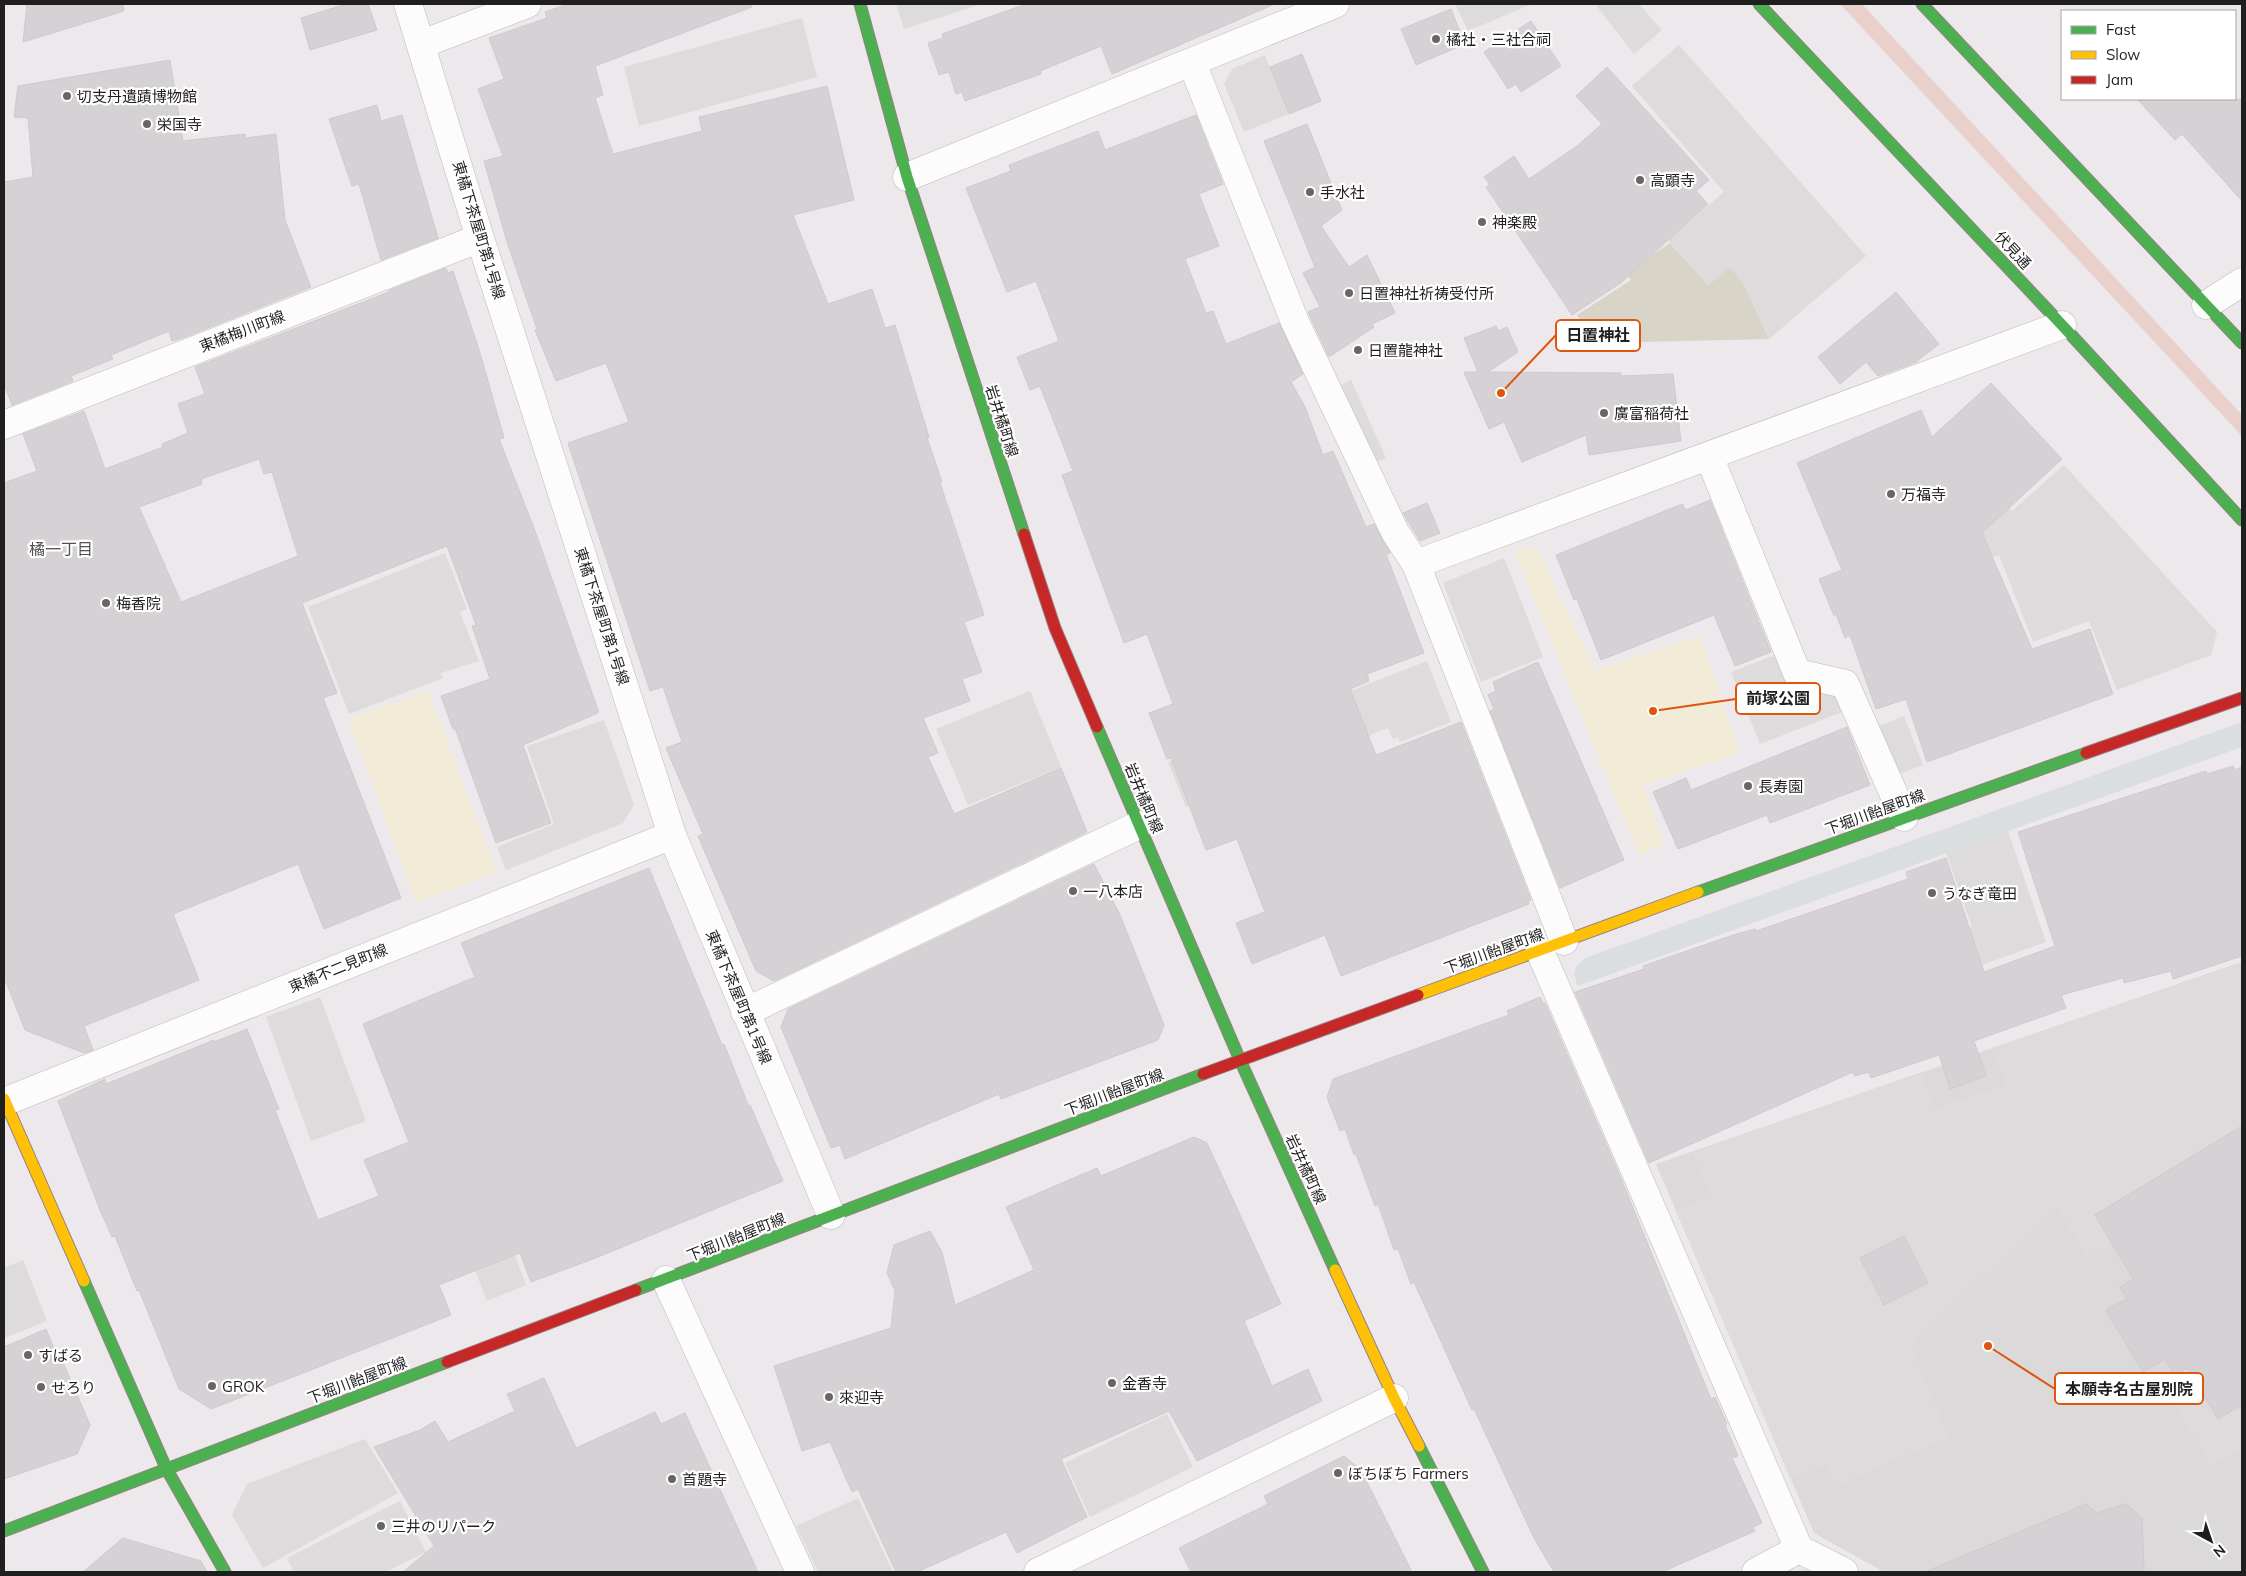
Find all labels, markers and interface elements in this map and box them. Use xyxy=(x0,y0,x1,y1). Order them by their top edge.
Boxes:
legend xyxy=(2061,10,2236,100)
text: Fast xyxy=(2106,20,2136,39)
place label: 橘社・三社合祠 xyxy=(1446,30,1551,49)
marker: 橘社・三社合祠 xyxy=(1430,33,1442,45)
text: Slow xyxy=(2106,45,2140,64)
text: Jam xyxy=(2106,70,2133,89)
place label: 切支丹遺蹟博物館 xyxy=(77,87,197,106)
marker: 切支丹遺蹟博物館 xyxy=(61,90,73,102)
place label: 栄国寺 xyxy=(157,115,202,134)
marker: 栄国寺 xyxy=(141,118,153,130)
street label: 東橘下茶屋町第1号線 xyxy=(449,158,509,302)
place label: 高顕寺 xyxy=(1650,171,1695,190)
marker: 高顕寺 xyxy=(1634,174,1646,186)
place label: 手水社 xyxy=(1320,183,1365,202)
marker: 手水社 xyxy=(1304,186,1316,198)
place label: 神楽殿 xyxy=(1492,213,1537,232)
marker: 神楽殿 xyxy=(1476,216,1488,228)
street label: 伏見通 xyxy=(1991,227,2035,273)
place label: 日置神社祈祷受付所 xyxy=(1359,284,1494,303)
marker: 日置神社祈祷受付所 xyxy=(1343,287,1355,299)
street label: 東橘梅川町線 xyxy=(197,306,287,356)
callout: 日置神社 xyxy=(1556,320,1640,351)
text: 日置神社 xyxy=(1566,325,1630,345)
place label: 日置龍神社 xyxy=(1368,341,1443,360)
marker: 日置龍神社 xyxy=(1352,344,1364,356)
street label: 岩井橘町線 xyxy=(981,382,1023,460)
place label: 廣富稲荷社 xyxy=(1614,404,1689,423)
marker: 廣富稲荷社 xyxy=(1598,407,1610,419)
place label: 万福寺 xyxy=(1901,485,1946,504)
marker: 万福寺 xyxy=(1885,488,1897,500)
district label: 橘一丁目 xyxy=(29,539,93,559)
street label: 東橘下茶屋町第1号線 xyxy=(571,545,633,687)
place label: 梅香院 xyxy=(116,594,161,613)
marker: 梅香院 xyxy=(100,597,112,609)
callout: 前塚公園 xyxy=(1736,683,1820,714)
text: 前塚公園 xyxy=(1746,688,1810,708)
street label: 岩井橘町線 xyxy=(1121,760,1167,836)
place label: 長寿園 xyxy=(1758,777,1803,796)
marker: 長寿園 xyxy=(1742,780,1754,792)
street label: 下堀川飴屋町線 xyxy=(1822,785,1928,839)
place label: 一八本店 xyxy=(1083,882,1143,901)
place label: うなぎ竜田 xyxy=(1942,884,2017,903)
marker: 一八本店 xyxy=(1067,885,1079,897)
marker: うなぎ竜田 xyxy=(1926,887,1938,899)
street label: 下堀川飴屋町線 xyxy=(1441,924,1547,978)
street label: 東橘下茶屋町第1号線 xyxy=(702,927,776,1067)
street label: 東橘不二見町線 xyxy=(286,940,390,996)
street label: 下堀川飴屋町線 xyxy=(1062,1064,1166,1120)
street label: 岩井橘町線 xyxy=(1282,1131,1330,1207)
street label: 下堀川飴屋町線 xyxy=(684,1209,788,1265)
place label: すばる xyxy=(38,1346,83,1365)
marker: すばる xyxy=(22,1349,34,1361)
street label: 下堀川飴屋町線 xyxy=(305,1352,409,1408)
callout: 本願寺名古屋別院 xyxy=(2055,1373,2203,1404)
place label: 金香寺 xyxy=(1122,1374,1167,1393)
place label: GROK xyxy=(222,1377,265,1396)
marker: 金香寺 xyxy=(1106,1377,1118,1389)
place label: せろり xyxy=(51,1378,96,1397)
text: 本願寺名古屋別院 xyxy=(2065,1379,2193,1399)
marker: GROK xyxy=(206,1380,218,1392)
marker: せろり xyxy=(35,1381,47,1393)
place label: 來迎寺 xyxy=(839,1388,884,1407)
marker: 來迎寺 xyxy=(823,1391,835,1403)
place label: ぼちぼち Farmers xyxy=(1348,1464,1469,1483)
marker: ぼちぼち Farmers xyxy=(1332,1467,1344,1479)
place label: 首題寺 xyxy=(682,1470,727,1489)
marker: 首題寺 xyxy=(666,1473,678,1485)
north arrow xyxy=(2186,1516,2236,1566)
place label: 三井のリパーク xyxy=(391,1517,496,1536)
marker: 三井のリパーク xyxy=(375,1520,387,1532)
text: N xyxy=(2210,1541,2229,1561)

